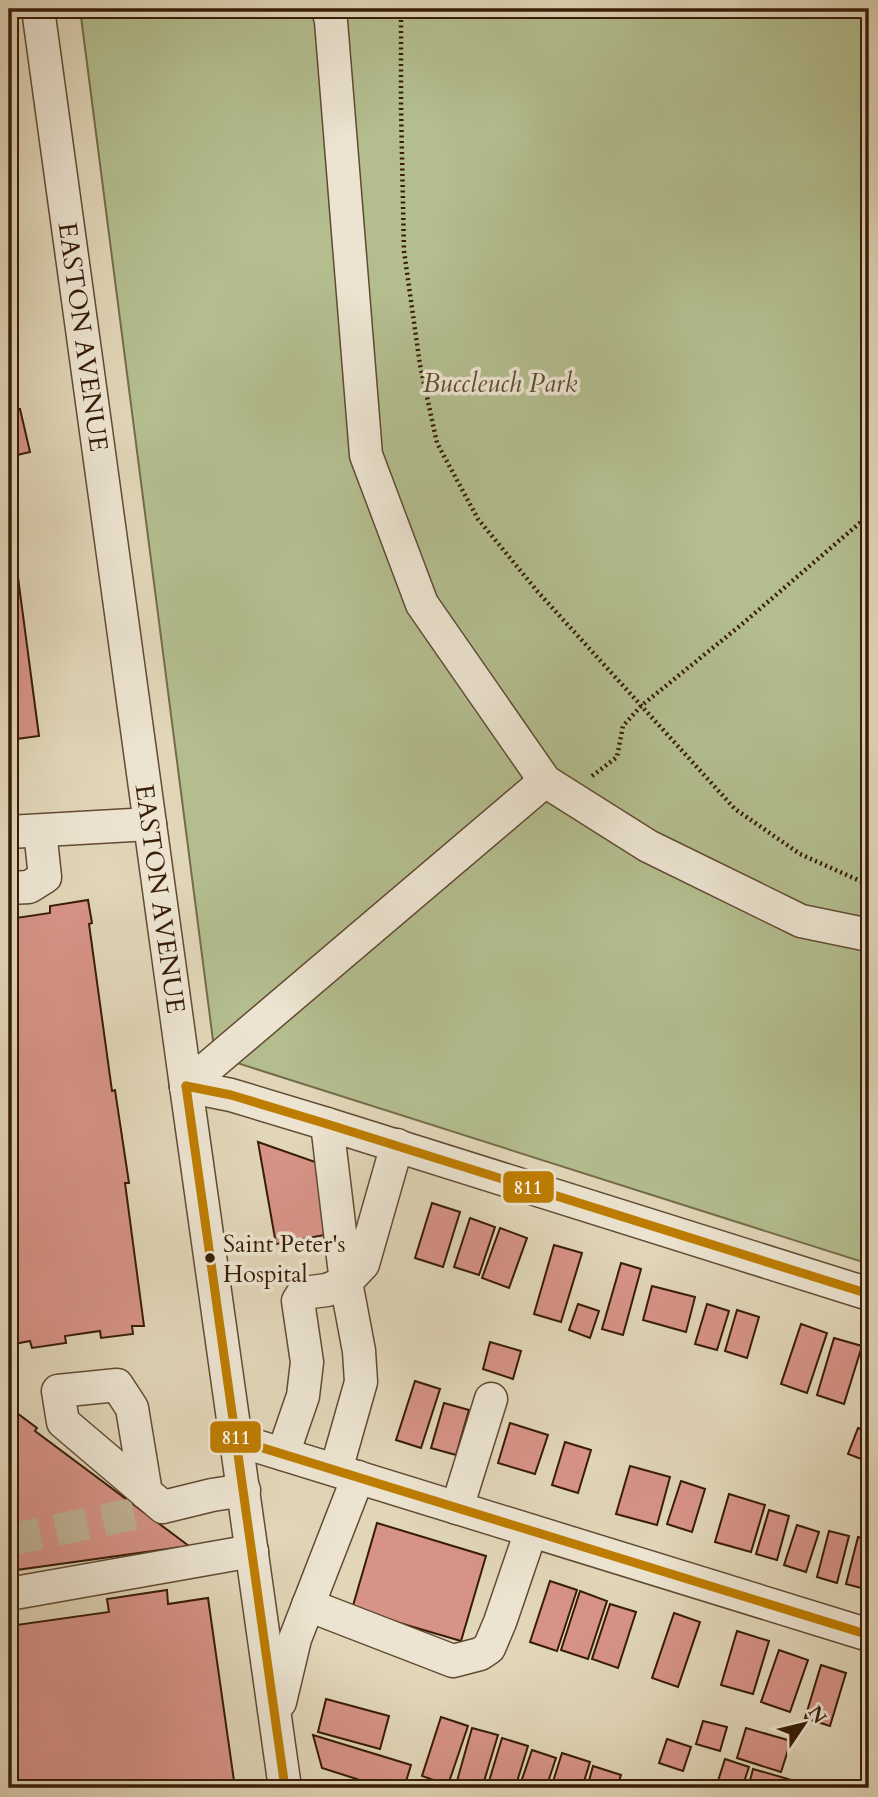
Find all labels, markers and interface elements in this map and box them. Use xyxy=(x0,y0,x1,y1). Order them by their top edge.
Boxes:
street label: EASTON AVENUE xyxy=(50,220,116,454)
park label: Buccleuch Park xyxy=(423,366,577,401)
street label: EASTON AVENUE xyxy=(127,782,193,1016)
line badge: 811 xyxy=(502,1170,555,1204)
text: 811 xyxy=(513,1175,543,1201)
place label: Saint Peter's Hospital xyxy=(223,1228,346,1291)
marker: Saint Peter's Hospital xyxy=(203,1251,217,1265)
line badge: 811 xyxy=(209,1420,262,1454)
text: 811 xyxy=(221,1425,251,1451)
north arrow xyxy=(770,1688,840,1758)
text: N xyxy=(802,1701,833,1729)

